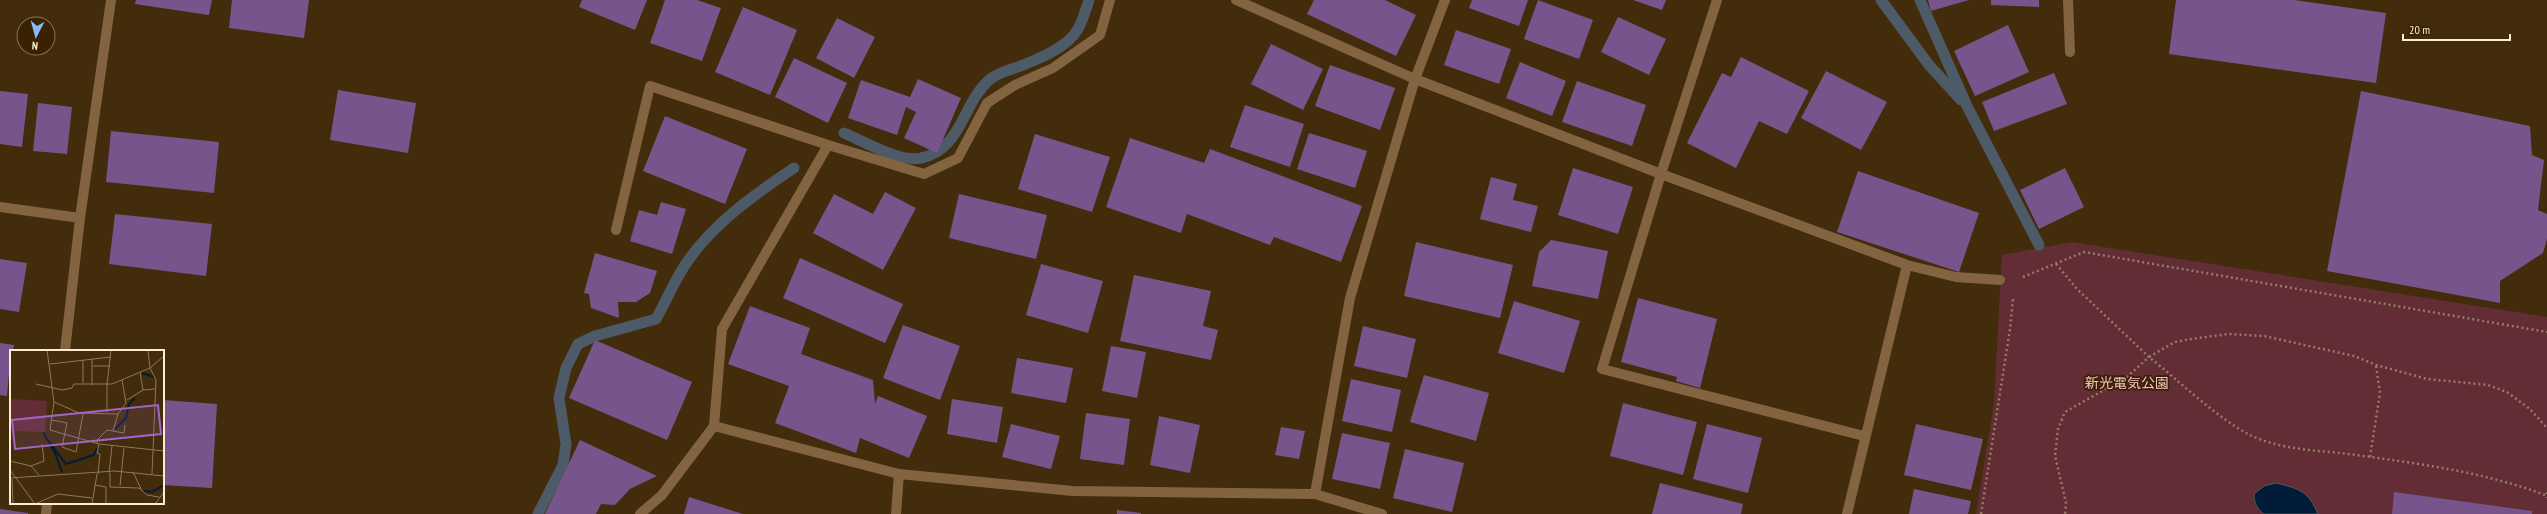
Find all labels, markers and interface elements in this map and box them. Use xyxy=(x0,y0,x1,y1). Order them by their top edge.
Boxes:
north arrow xyxy=(16,16,56,56)
scale bar xyxy=(2403,16,2510,42)
text: 20 m xyxy=(2409,22,2430,37)
text: N xyxy=(31,39,39,53)
inset map xyxy=(10,350,164,504)
park label: 新光電気公園 xyxy=(2085,374,2169,392)

